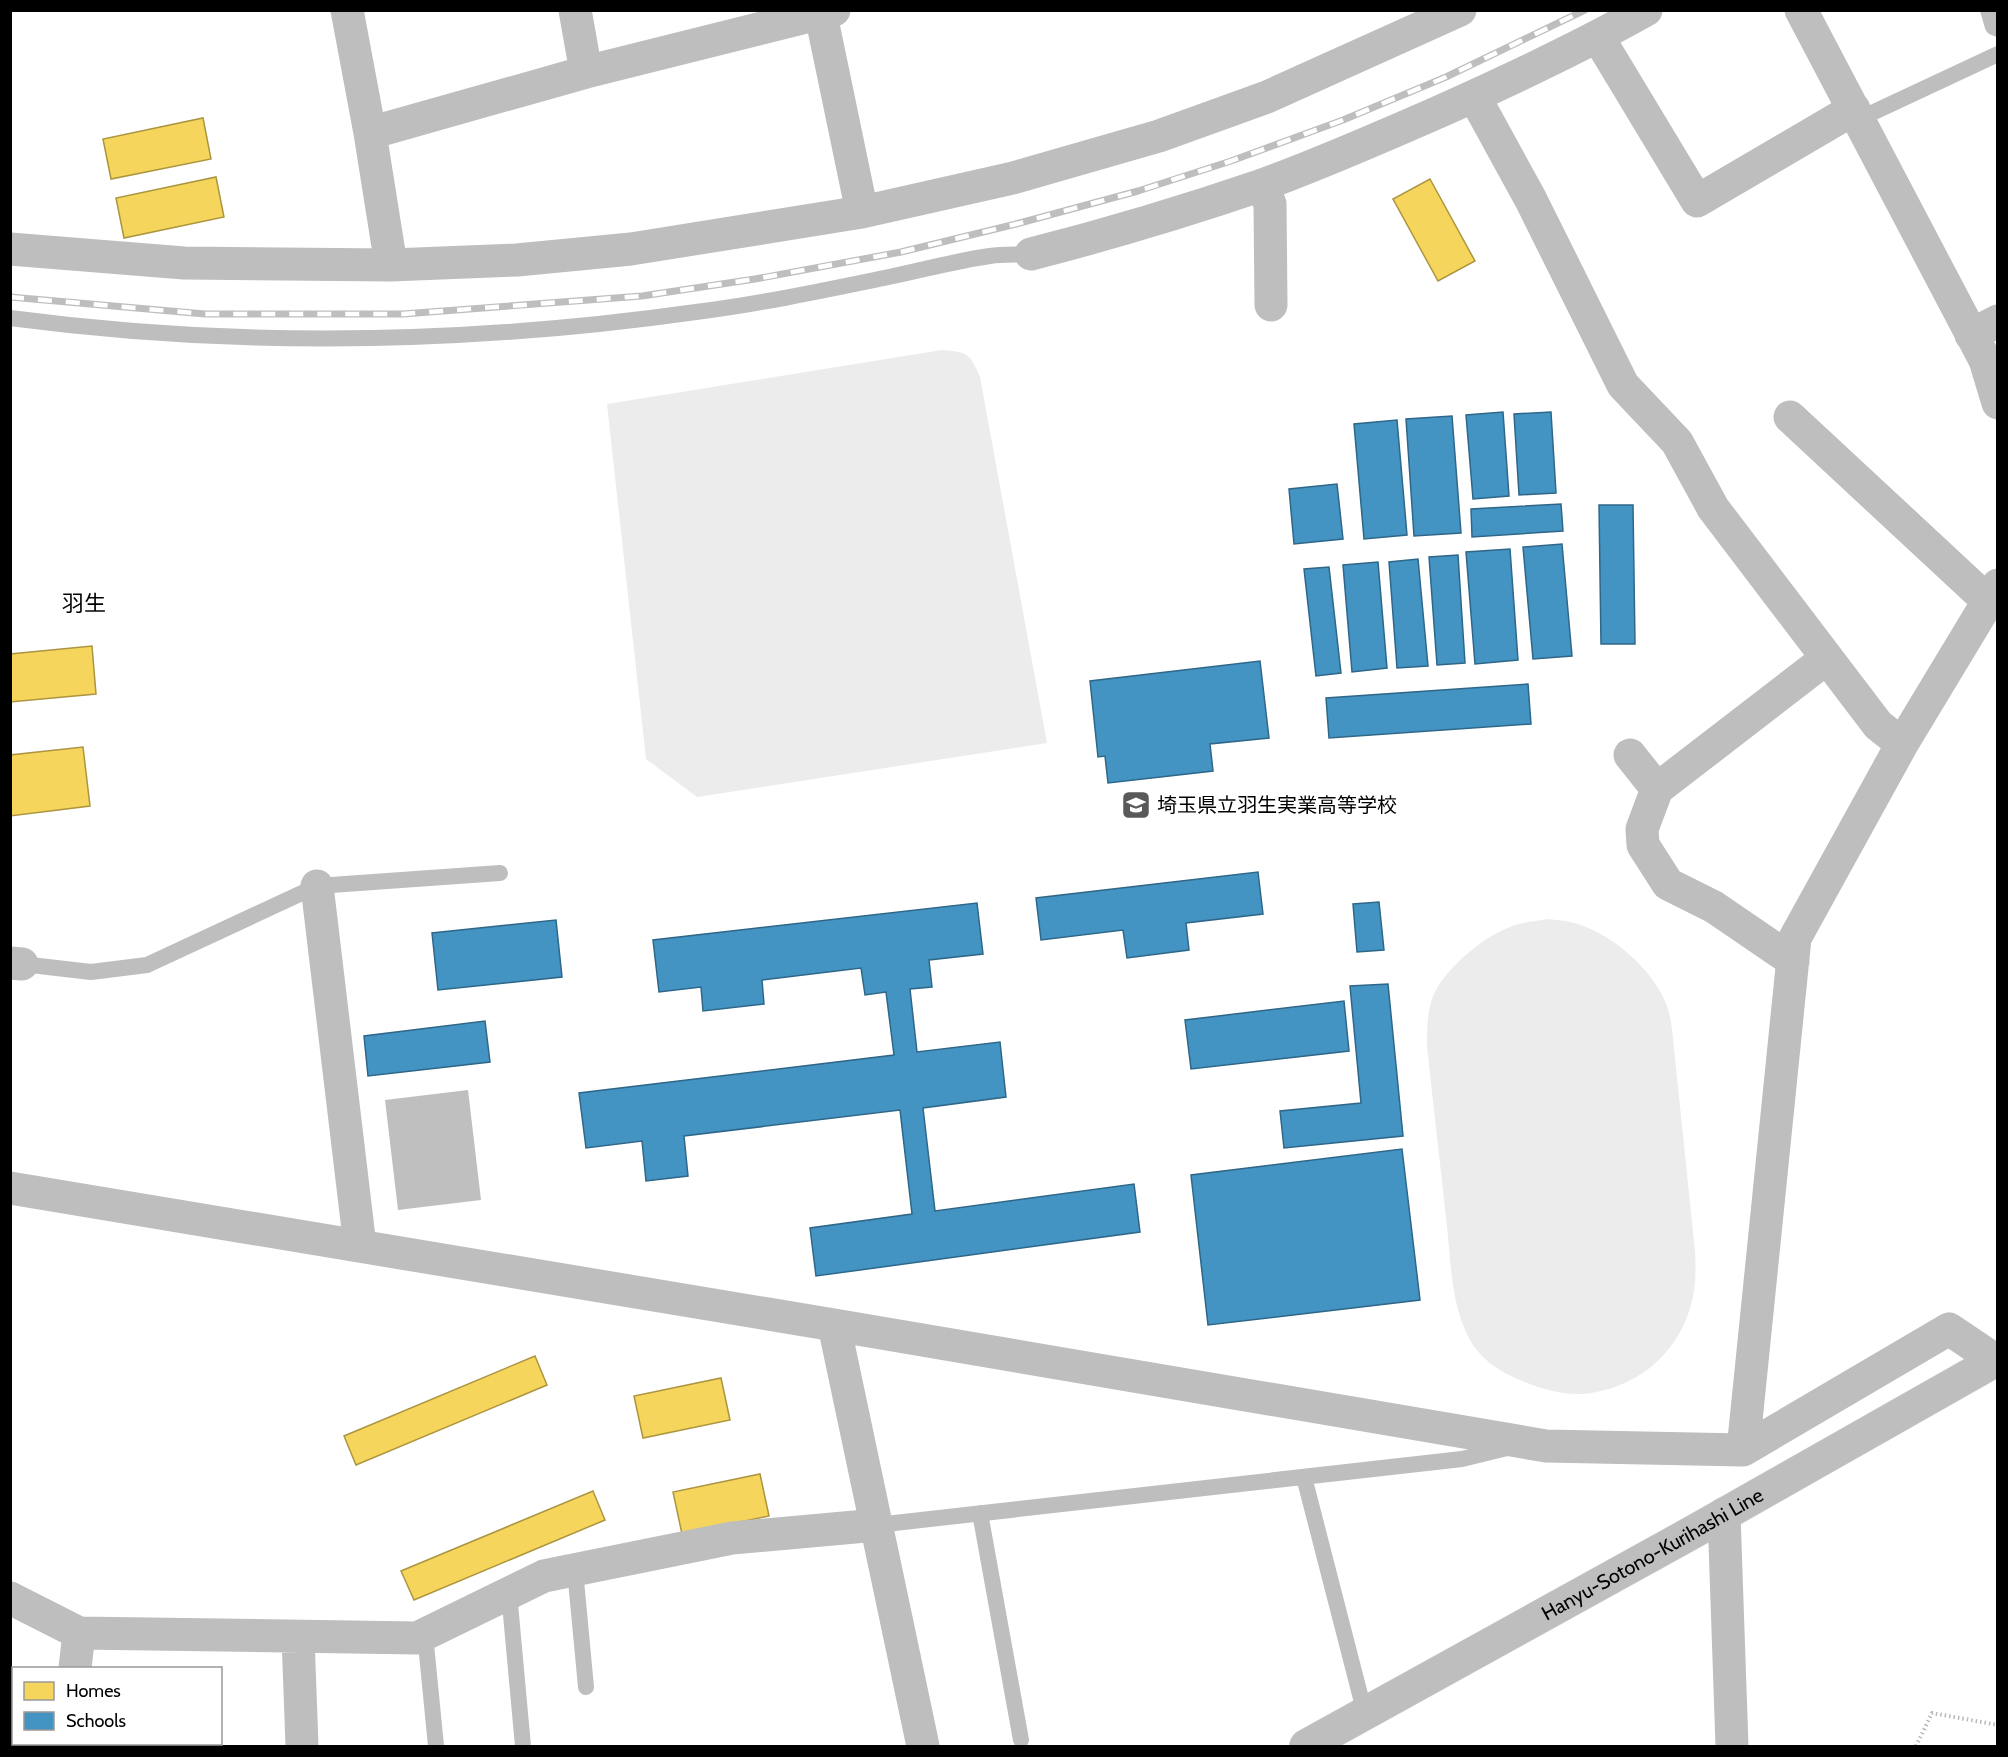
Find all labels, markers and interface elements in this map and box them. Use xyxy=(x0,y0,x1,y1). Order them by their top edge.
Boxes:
district label: 羽生 xyxy=(62,590,106,617)
school or university icon: 埼玉県立羽生実業高等学校 xyxy=(1120,789,1152,821)
place label: 埼玉県立羽生実業高等学校 xyxy=(1157,793,1397,817)
street label: Hanyu-Sotono-Kurihashi Line xyxy=(1537,1483,1767,1625)
legend xyxy=(12,1667,222,1745)
text: Homes xyxy=(66,1680,121,1702)
text: Schools xyxy=(66,1710,126,1732)

